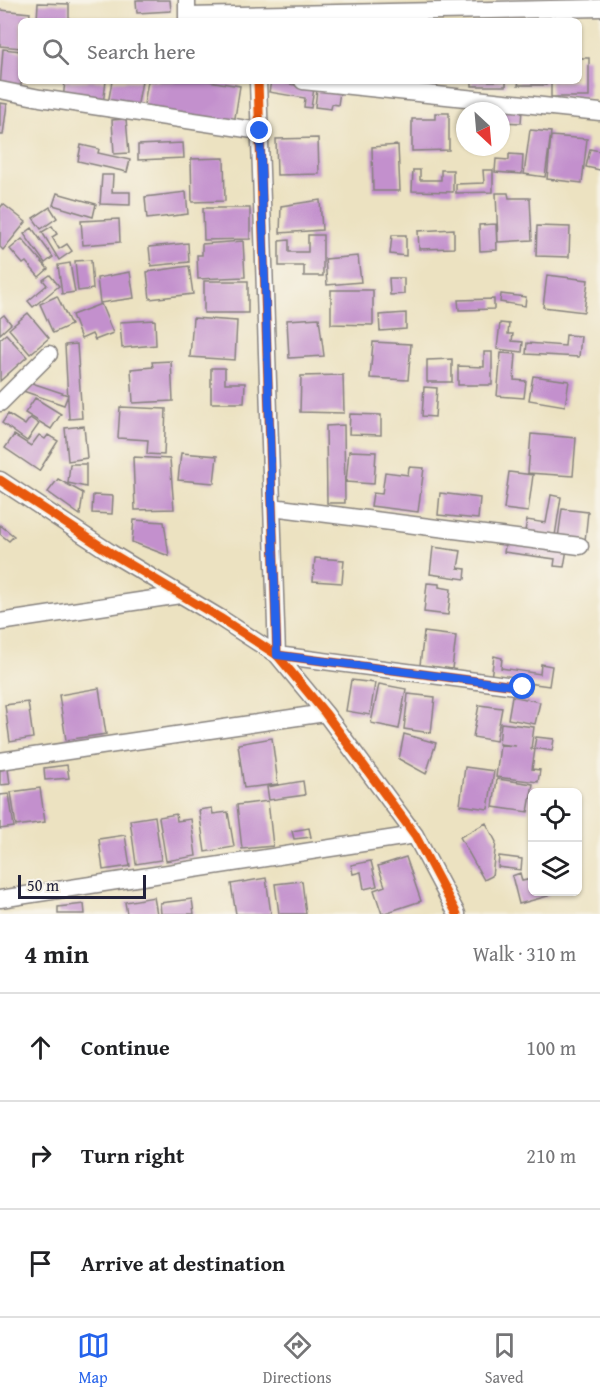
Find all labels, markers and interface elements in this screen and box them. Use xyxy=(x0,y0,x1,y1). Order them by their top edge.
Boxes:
search box xyxy=(18,18,582,84)
icon: search xyxy=(39,35,72,68)
text: Search here xyxy=(87,35,196,67)
north arrow xyxy=(456,102,510,156)
route end xyxy=(246,117,272,143)
route start xyxy=(509,673,535,699)
map controls xyxy=(528,788,582,896)
button: locate xyxy=(528,788,582,842)
button: layers xyxy=(528,842,582,896)
scale bar xyxy=(18,872,146,900)
text: 50 m xyxy=(27,873,59,897)
text: 4 min xyxy=(24,934,89,973)
text: Walk · 310 m xyxy=(473,939,576,968)
icon: ahead xyxy=(24,1031,57,1064)
text: Continue xyxy=(81,1031,170,1063)
text: 100 m xyxy=(526,1033,576,1062)
icon: right xyxy=(24,1139,57,1172)
text: Turn right xyxy=(81,1139,184,1171)
text: 210 m xyxy=(526,1141,576,1170)
icon: arrive xyxy=(24,1247,57,1280)
text: Arrive at destination xyxy=(81,1247,285,1279)
tab: Map xyxy=(77,1329,110,1389)
tab: Directions xyxy=(263,1329,332,1389)
tab: Saved xyxy=(485,1329,523,1389)

